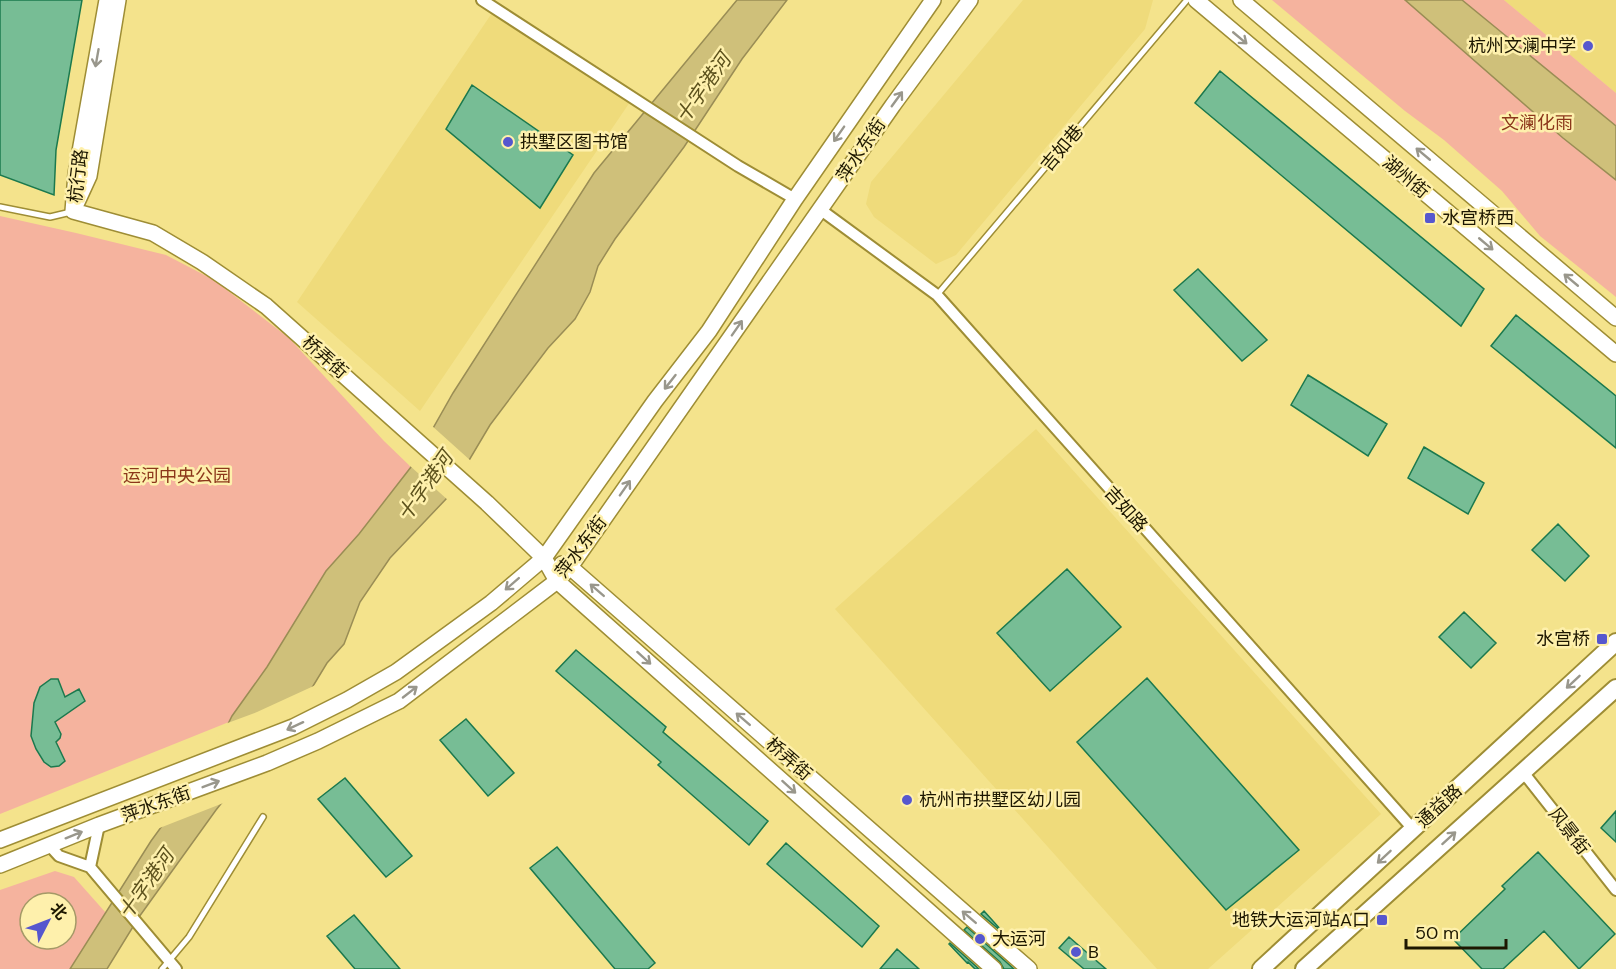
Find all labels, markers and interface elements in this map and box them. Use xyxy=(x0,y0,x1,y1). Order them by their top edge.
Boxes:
one-way arrow xyxy=(1232,31,1248,44)
place label: 杭州文澜中学 xyxy=(1468,34,1576,58)
marker: 杭州文澜中学 xyxy=(1581,39,1595,53)
water label: 十字港河 xyxy=(669,45,739,128)
one-way arrow xyxy=(91,47,102,67)
one-way arrow xyxy=(891,92,903,108)
park label: 文澜化雨 xyxy=(1501,111,1573,135)
street label: 萍水东街 xyxy=(831,113,891,187)
street label: 吉如巷 xyxy=(1035,120,1089,176)
one-way arrow xyxy=(833,126,845,142)
place label: 拱墅区图书馆 xyxy=(520,130,628,154)
marker: 拱墅区图书馆 xyxy=(501,135,515,149)
one-way arrow xyxy=(1416,147,1431,161)
street label: 杭行路 xyxy=(63,148,93,204)
street label: 湖州街 xyxy=(1378,150,1434,204)
place label: 水宫桥西 xyxy=(1442,206,1514,230)
marker: 水宫桥西 xyxy=(1423,211,1437,225)
one-way arrow xyxy=(1478,238,1494,251)
one-way arrow xyxy=(1564,273,1579,287)
one-way arrow xyxy=(731,321,744,337)
street label: 桥弄街 xyxy=(297,330,353,384)
one-way arrow xyxy=(664,373,677,389)
water label: 十字港河 xyxy=(391,443,461,526)
park label: 运河中央公园 xyxy=(123,464,231,488)
one-way arrow xyxy=(619,480,631,496)
street label: 吉如路 xyxy=(1099,481,1153,537)
street label: 萍水东街 xyxy=(550,511,612,583)
one-way arrow xyxy=(504,578,520,591)
one-way arrow xyxy=(590,583,605,597)
place label: 水宫桥 xyxy=(1536,627,1590,651)
marker: 水宫桥 xyxy=(1595,632,1609,646)
one-way arrow xyxy=(635,650,651,664)
one-way arrow xyxy=(1566,674,1581,688)
one-way arrow xyxy=(402,686,418,699)
one-way arrow xyxy=(736,712,751,726)
one-way arrow xyxy=(286,720,304,732)
street label: 桥弄街 xyxy=(761,732,817,786)
one-way arrow xyxy=(201,778,220,789)
street label: 通益路 xyxy=(1411,779,1467,833)
street label: 萍水东街 xyxy=(118,780,194,828)
one-way arrow xyxy=(782,780,797,794)
place label: 杭州市拱墅区幼儿园 xyxy=(919,788,1081,812)
marker: 杭州市拱墅区幼儿园 xyxy=(900,793,914,807)
street label: 风景街 xyxy=(1543,802,1595,860)
one-way arrow xyxy=(64,829,83,840)
one-way arrow xyxy=(1441,831,1456,845)
water label: 十字港河 xyxy=(112,841,182,924)
one-way arrow xyxy=(1376,849,1391,864)
north arrow xyxy=(18,891,78,951)
text: 北 xyxy=(46,898,72,924)
place label: 地铁大运河站A口 xyxy=(1232,908,1370,932)
one-way arrow xyxy=(962,910,977,924)
scale bar xyxy=(1406,912,1506,950)
marker: 地铁大运河站A口 xyxy=(1375,913,1389,927)
text: 50 m xyxy=(1415,921,1459,945)
place label: 大运河 xyxy=(992,927,1046,951)
marker: 大运河 xyxy=(973,932,987,946)
place label: B xyxy=(1088,940,1099,964)
marker: B xyxy=(1069,945,1083,959)

